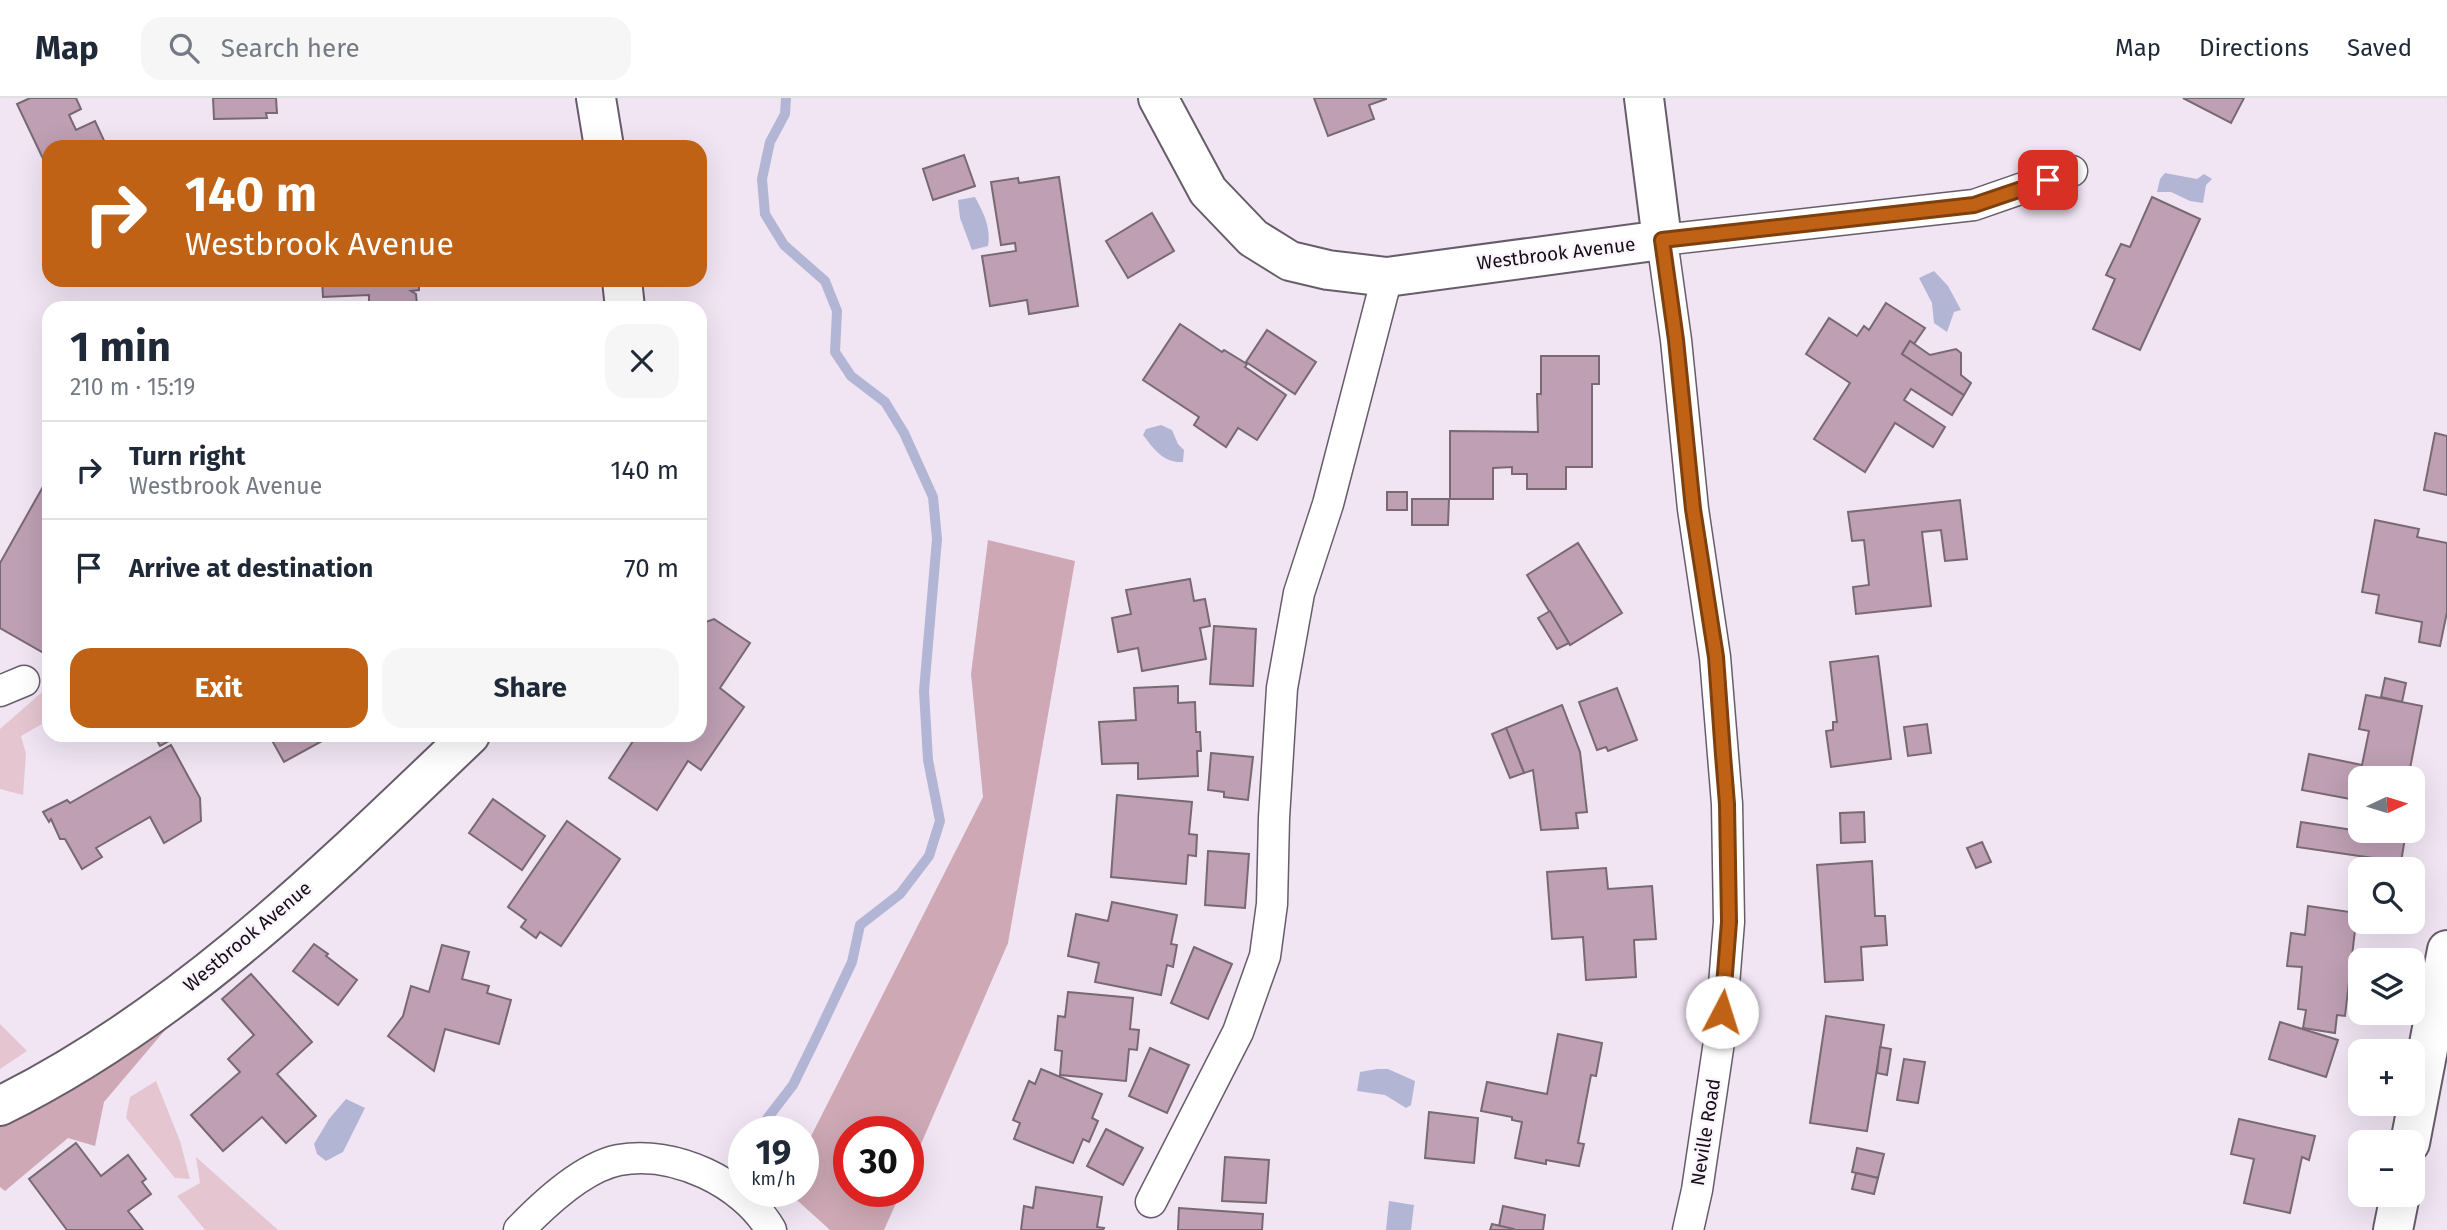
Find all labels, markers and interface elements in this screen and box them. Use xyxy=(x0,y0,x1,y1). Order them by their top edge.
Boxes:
search box xyxy=(141,17,631,80)
text: Map xyxy=(35,28,99,68)
icon: search xyxy=(165,29,203,67)
text: Search here xyxy=(221,33,360,64)
text: Map xyxy=(2115,34,2161,62)
text: Directions xyxy=(2199,34,2309,62)
text: Saved xyxy=(2347,34,2412,62)
pin xyxy=(2018,150,2078,210)
icon: arrive xyxy=(2029,161,2067,199)
text: 140 m xyxy=(185,165,317,224)
icon: right xyxy=(70,168,161,259)
text: Westbrook Avenue xyxy=(185,225,454,263)
street label: Westbrook Avenue xyxy=(1475,232,1637,275)
text: 1 min xyxy=(70,322,171,372)
button: close xyxy=(605,324,679,398)
text: 210 m · 15:19 xyxy=(70,373,195,401)
text: Turn right xyxy=(129,441,246,472)
icon: right xyxy=(70,451,108,489)
text: 140 m xyxy=(610,455,679,486)
text: Westbrook Avenue xyxy=(129,472,322,500)
icon: arrive xyxy=(70,549,108,587)
text: Arrive at destination xyxy=(129,553,373,584)
text: 70 m xyxy=(624,553,679,584)
button: Exit xyxy=(70,648,368,728)
button: Share xyxy=(382,648,679,728)
north arrow xyxy=(2348,766,2426,844)
map controls xyxy=(2348,766,2425,1207)
button: search xyxy=(2348,857,2425,934)
street label: Westbrook Avenue xyxy=(179,876,316,997)
button: layers xyxy=(2348,948,2425,1025)
position arrow xyxy=(1685,975,1759,1049)
button: + xyxy=(2348,1039,2425,1116)
street label: Neville Road xyxy=(1686,1077,1725,1187)
speed limit sign: 30 xyxy=(833,1116,924,1207)
button: − xyxy=(2348,1130,2425,1207)
text: 19 xyxy=(756,1131,791,1173)
text: km/h xyxy=(751,1168,796,1190)

